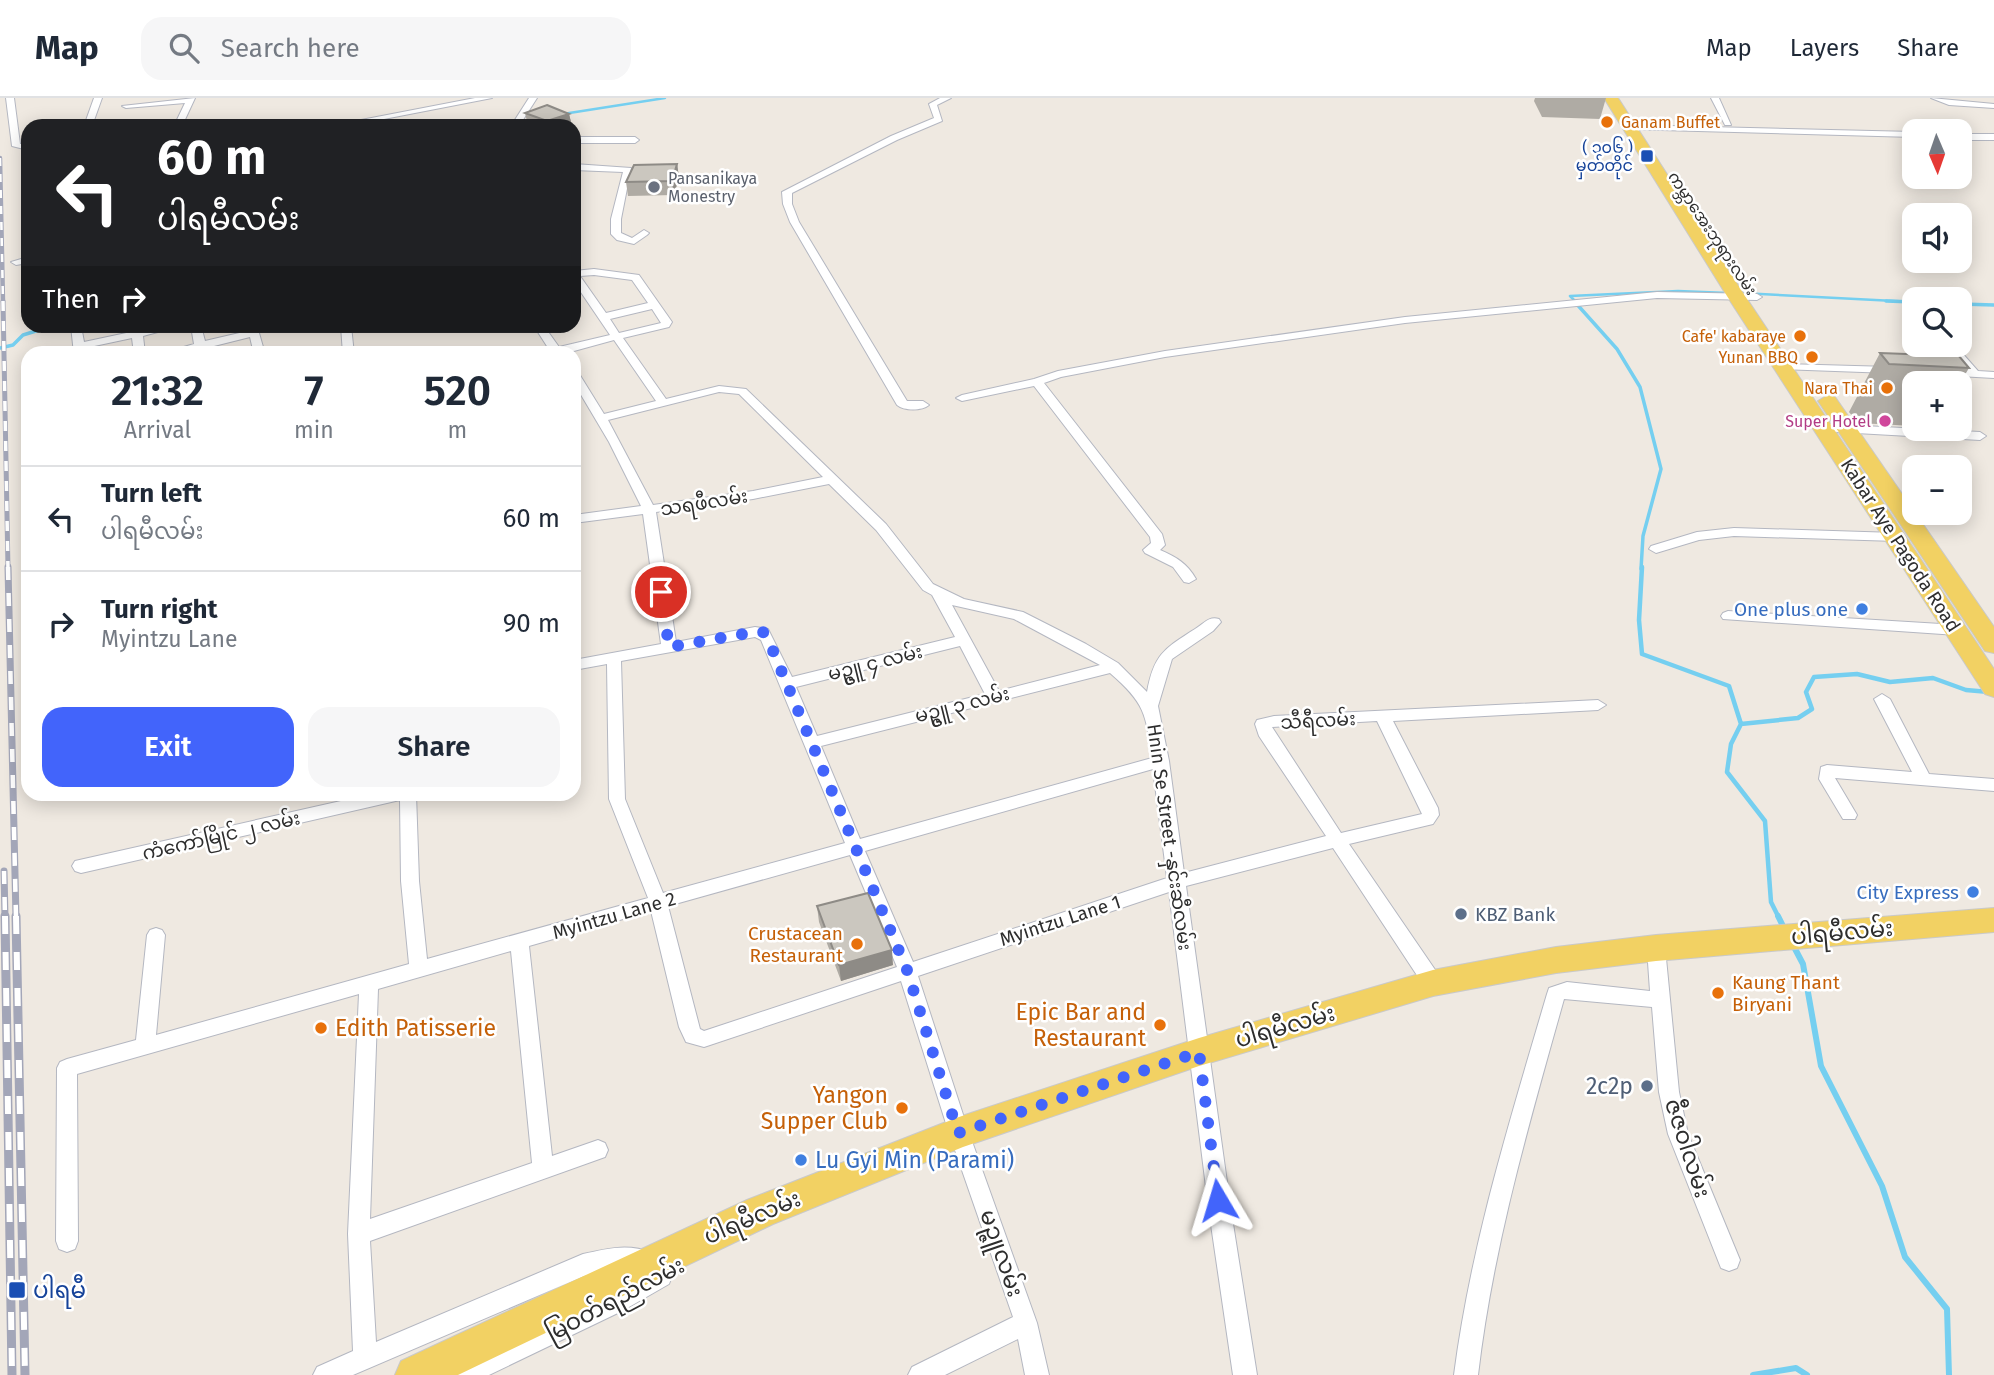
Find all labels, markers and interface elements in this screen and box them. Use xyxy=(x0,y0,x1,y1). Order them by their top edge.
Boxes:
search box xyxy=(141,17,631,80)
text: Map xyxy=(35,28,99,68)
icon: search xyxy=(165,29,203,67)
text: Search here xyxy=(221,33,360,64)
text: Map xyxy=(1706,34,1752,62)
text: Layers xyxy=(1790,34,1859,62)
text: Share xyxy=(1897,34,1959,62)
place label: Ganam Buffet xyxy=(1621,113,1720,132)
marker: Ganam Buffet xyxy=(1599,114,1615,130)
north arrow xyxy=(1902,119,1972,189)
map controls xyxy=(1902,119,1972,525)
text: 60 m xyxy=(157,128,266,187)
place label: ( ၁၀၆ ) မှတ်တိုင် xyxy=(1576,136,1633,180)
icon: left xyxy=(42,147,133,238)
marker: ( ၁၀၆ ) မှတ်တိုင် xyxy=(1639,148,1655,164)
street label: ကမ္ဘာအေးဘုရားလမ်း xyxy=(1660,167,1763,301)
place label: Pansanikaya Monestry xyxy=(668,169,757,206)
marker: Pansanikaya Monestry xyxy=(646,179,662,195)
text: ပါရမီလမ်း xyxy=(157,200,300,238)
button: sound xyxy=(1902,203,1972,273)
icon: right xyxy=(114,280,152,318)
text: Then xyxy=(42,284,100,315)
button: search xyxy=(1902,287,1972,357)
place label: Cafe' kabaraye xyxy=(1682,327,1786,346)
marker: Cafe' kabaraye xyxy=(1792,328,1808,344)
place label: Yunan BBQ xyxy=(1718,348,1798,367)
marker: Yunan BBQ xyxy=(1804,349,1820,365)
text: 21:32 xyxy=(111,366,204,416)
text: 7 xyxy=(304,366,324,416)
text: 520 xyxy=(424,366,491,416)
button: + xyxy=(1902,371,1972,441)
place label: Nara Thai xyxy=(1804,379,1873,398)
marker: Nara Thai xyxy=(1879,380,1895,396)
place label: Super Hotel xyxy=(1785,412,1871,431)
marker: Super Hotel xyxy=(1877,413,1893,429)
text: Arrival xyxy=(124,416,191,444)
text: min xyxy=(294,416,334,444)
text: m xyxy=(447,416,467,444)
street label: Kabar Aye Pagoda Road xyxy=(1836,454,1965,636)
button: − xyxy=(1902,455,1972,525)
text: Turn left xyxy=(101,478,202,509)
street label: သရဖီလမ်း xyxy=(658,481,750,525)
icon: left xyxy=(42,500,80,538)
text: 60 m xyxy=(502,503,560,534)
text: ပါရမီလမ်း xyxy=(101,517,204,545)
pin xyxy=(631,562,691,622)
icon: arrive xyxy=(642,573,680,611)
text: Turn right xyxy=(101,594,218,625)
place label: One plus one xyxy=(1734,598,1848,621)
marker: One plus one xyxy=(1854,601,1870,617)
icon: right xyxy=(42,605,80,643)
text: 90 m xyxy=(503,608,560,639)
text: Myintzu Lane xyxy=(101,625,238,653)
street label: မဥ္ဇူ ၄ လမ်း xyxy=(825,637,926,689)
street label: မဥ္ဇူ ၃ လမ်း xyxy=(912,679,1013,731)
street label: သီရီလမ်း xyxy=(1280,704,1356,738)
button: Exit xyxy=(42,707,294,787)
button: Share xyxy=(308,707,560,787)
street label: Hnin Se Street -နှင်းဆီလမ်း xyxy=(1137,722,1200,953)
street label: ကံကော်မြိုင် ၂ လမ်း xyxy=(139,803,303,869)
place label: City Express xyxy=(1857,881,1959,904)
marker: City Express xyxy=(1965,884,1981,900)
street label: Myintzu Lane 2 xyxy=(550,887,678,944)
street label: Myintzu Lane 1 xyxy=(997,890,1124,951)
place label: KBZ Bank xyxy=(1475,903,1555,926)
marker: KBZ Bank xyxy=(1453,906,1469,922)
street label: ပါရမီလမ်း xyxy=(1790,912,1895,955)
place label: Crustacean Restaurant xyxy=(748,922,843,967)
marker: Crustacean Restaurant xyxy=(849,936,865,952)
place label: Kaung Thant Biryani xyxy=(1732,971,1840,1016)
marker: Kaung Thant Biryani xyxy=(1710,985,1726,1001)
street label: ပါရမီလမ်း xyxy=(1231,996,1340,1058)
place label: Epic Bar and Restaurant xyxy=(1015,998,1147,1052)
place label: Edith Patisserie xyxy=(335,1014,496,1042)
marker: Epic Bar and Restaurant xyxy=(1152,1017,1168,1033)
marker: Edith Patisserie xyxy=(313,1020,329,1036)
place label: 2c2p xyxy=(1586,1072,1633,1100)
marker: 2c2p xyxy=(1639,1078,1655,1094)
place label: Yangon Supper Club xyxy=(761,1081,888,1135)
street label: ဇီဇဝါလမ်း xyxy=(1659,1094,1719,1201)
marker: Yangon Supper Club xyxy=(894,1100,910,1116)
place label: Lu Gyi Min (Parami) xyxy=(815,1146,1014,1174)
marker: Lu Gyi Min (Parami) xyxy=(793,1152,809,1168)
position arrow xyxy=(1181,1163,1255,1237)
street label: ပါရမီလမ်း xyxy=(699,1182,807,1255)
street label: မဉ္ဇူလမ်း xyxy=(969,1205,1032,1302)
street label: မြဝတ်ရည်လမ်း xyxy=(540,1249,691,1352)
place label: ပါရမီ xyxy=(33,1274,86,1309)
marker: ပါရမီ xyxy=(7,1280,27,1300)

